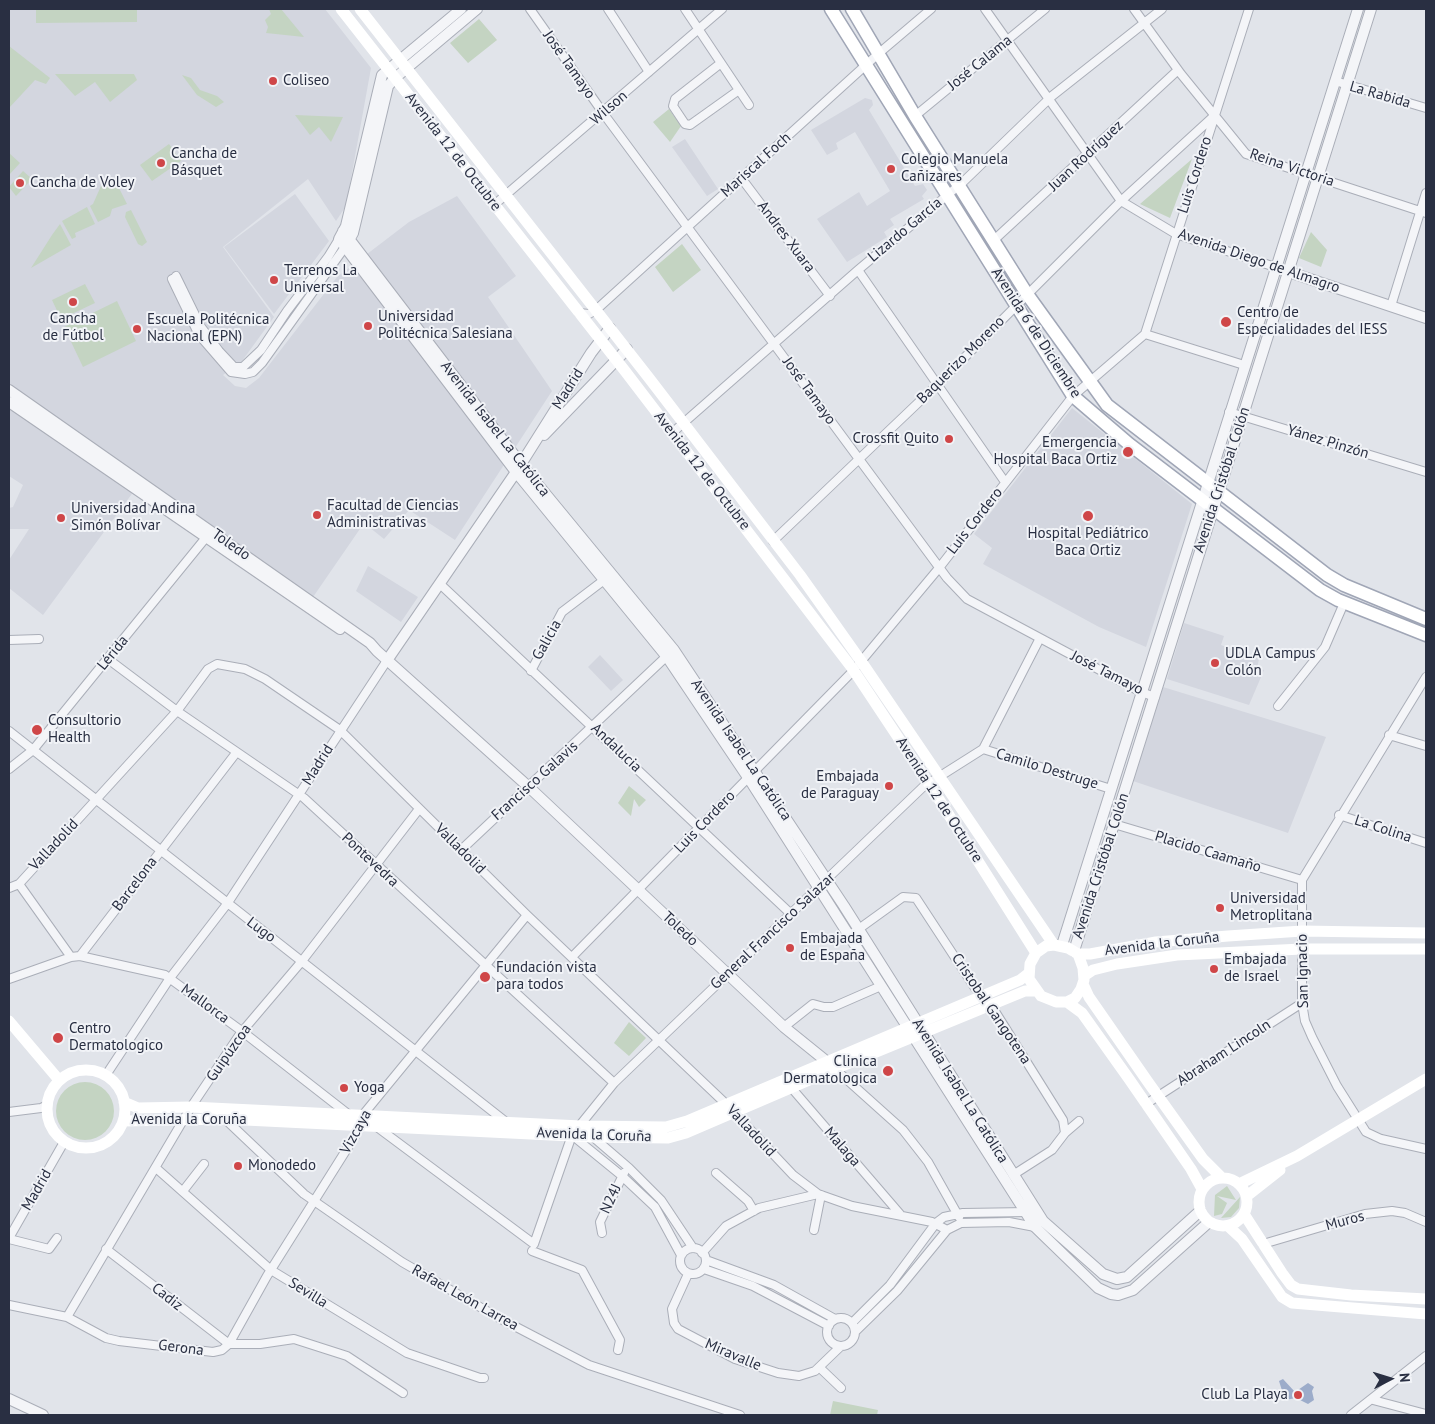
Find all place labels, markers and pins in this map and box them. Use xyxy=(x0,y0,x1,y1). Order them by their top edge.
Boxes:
place label: Coliseo xyxy=(283,72,329,90)
marker: Coliseo xyxy=(267,75,279,87)
place label: Cancha de Básquet xyxy=(171,145,237,180)
place label: Colegio Manuela Cañizares xyxy=(901,151,1008,186)
marker: Cancha de Básquet xyxy=(155,157,167,169)
marker: Colegio Manuela Cañizares xyxy=(885,163,897,175)
place label: Cancha de Voley xyxy=(30,174,134,192)
marker: Cancha de Voley xyxy=(14,177,26,189)
place label: Terrenos La Universal xyxy=(284,262,357,297)
marker: Terrenos La Universal xyxy=(268,274,280,286)
marker: Cancha de Fútbol xyxy=(67,296,79,308)
place label: Centro de Especialidades del IESS xyxy=(1237,304,1387,339)
place label: Universidad Politécnica Salesiana xyxy=(378,308,513,343)
place label: Cancha de Fútbol xyxy=(42,310,104,345)
place label: Escuela Politécnica Nacional (EPN) xyxy=(147,311,270,346)
marker: Centro de Especialidades del IESS xyxy=(1219,315,1233,329)
marker: Universidad Politécnica Salesiana xyxy=(362,320,374,332)
marker: Escuela Politécnica Nacional (EPN) xyxy=(131,323,143,335)
place label: Crossfit Quito xyxy=(852,430,939,448)
marker: Crossfit Quito xyxy=(943,433,955,445)
place label: Emergencia Hospital Baca Ortiz xyxy=(993,434,1117,469)
marker: Emergencia Hospital Baca Ortiz xyxy=(1121,445,1135,459)
place label: Facultad de Ciencias Administrativas xyxy=(327,497,459,532)
place label: Universidad Andina Simón Bolívar xyxy=(71,500,195,535)
marker: Facultad de Ciencias Administrativas xyxy=(311,509,323,521)
marker: Hospital Pediátrico Baca Ortiz xyxy=(1081,509,1095,523)
marker: Universidad Andina Simón Bolívar xyxy=(55,512,67,524)
place label: Hospital Pediátrico Baca Ortiz xyxy=(1027,525,1149,560)
place label: UDLA Campus Colón xyxy=(1225,645,1316,680)
marker: UDLA Campus Colón xyxy=(1209,657,1221,669)
place label: Consultorio Health xyxy=(48,712,121,747)
marker: Consultorio Health xyxy=(30,723,44,737)
place label: Embajada de Paraguay xyxy=(801,768,879,803)
marker: Embajada de Paraguay xyxy=(883,780,895,792)
place label: Universidad Metroplitana xyxy=(1230,890,1312,925)
marker: Universidad Metroplitana xyxy=(1214,902,1226,914)
place label: Embajada de España xyxy=(800,930,865,965)
marker: Embajada de España xyxy=(784,942,796,954)
place label: Embajada de Israel xyxy=(1224,951,1287,986)
place label: Fundación vista para todos xyxy=(496,959,597,994)
marker: Embajada de Israel xyxy=(1208,963,1220,975)
marker: Fundación vista para todos xyxy=(478,970,492,984)
place label: Centro Dermatologico xyxy=(69,1020,163,1055)
marker: Centro Dermatologico xyxy=(51,1031,65,1045)
place label: Clinica Dermatologica xyxy=(783,1053,877,1088)
marker: Clinica Dermatologica xyxy=(881,1064,895,1078)
place label: Yoga xyxy=(354,1079,385,1097)
marker: Yoga xyxy=(338,1082,350,1094)
place label: Monodedo xyxy=(248,1157,316,1175)
marker: Monodedo xyxy=(232,1160,244,1172)
place label: Club La Playa xyxy=(1201,1386,1288,1404)
marker: Club La Playa xyxy=(1292,1389,1304,1401)

